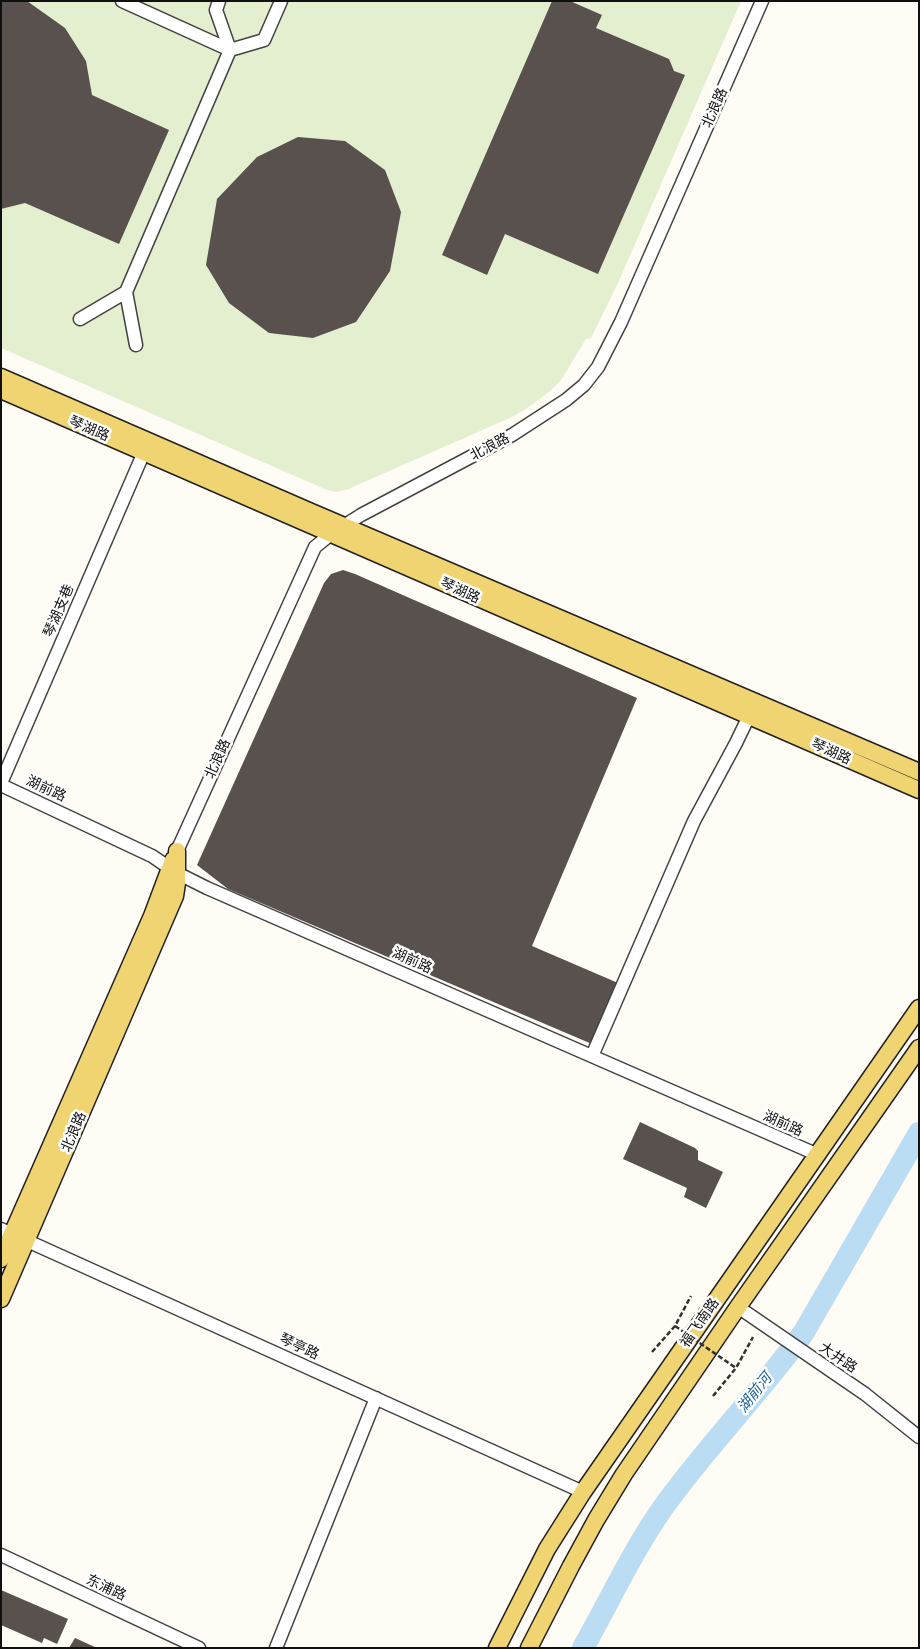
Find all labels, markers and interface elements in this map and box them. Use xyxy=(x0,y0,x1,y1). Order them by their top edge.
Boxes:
street label: 北浪路 xyxy=(699,85,731,131)
street label: 琴湖路 xyxy=(66,413,112,445)
street label: 北浪路 xyxy=(468,430,512,464)
street label: 琴湖路 xyxy=(437,575,483,607)
street label: 琴湖支巷 xyxy=(40,582,78,640)
street label: 北浪路 xyxy=(202,736,234,782)
street label: 琴湖路 xyxy=(808,736,854,768)
street label: 湖前路 xyxy=(23,773,69,805)
street label: 湖前路 xyxy=(389,945,435,977)
street label: 湖前路 xyxy=(760,1108,806,1140)
street label: 北浪路 xyxy=(58,1109,90,1155)
street label: 福飞南路 xyxy=(677,1295,723,1351)
street label: 琴亭路 xyxy=(276,1331,322,1363)
street label: 大井路 xyxy=(816,1339,860,1377)
water label: 湖前河 xyxy=(734,1370,776,1416)
street label: 东浦路 xyxy=(83,1572,129,1604)

